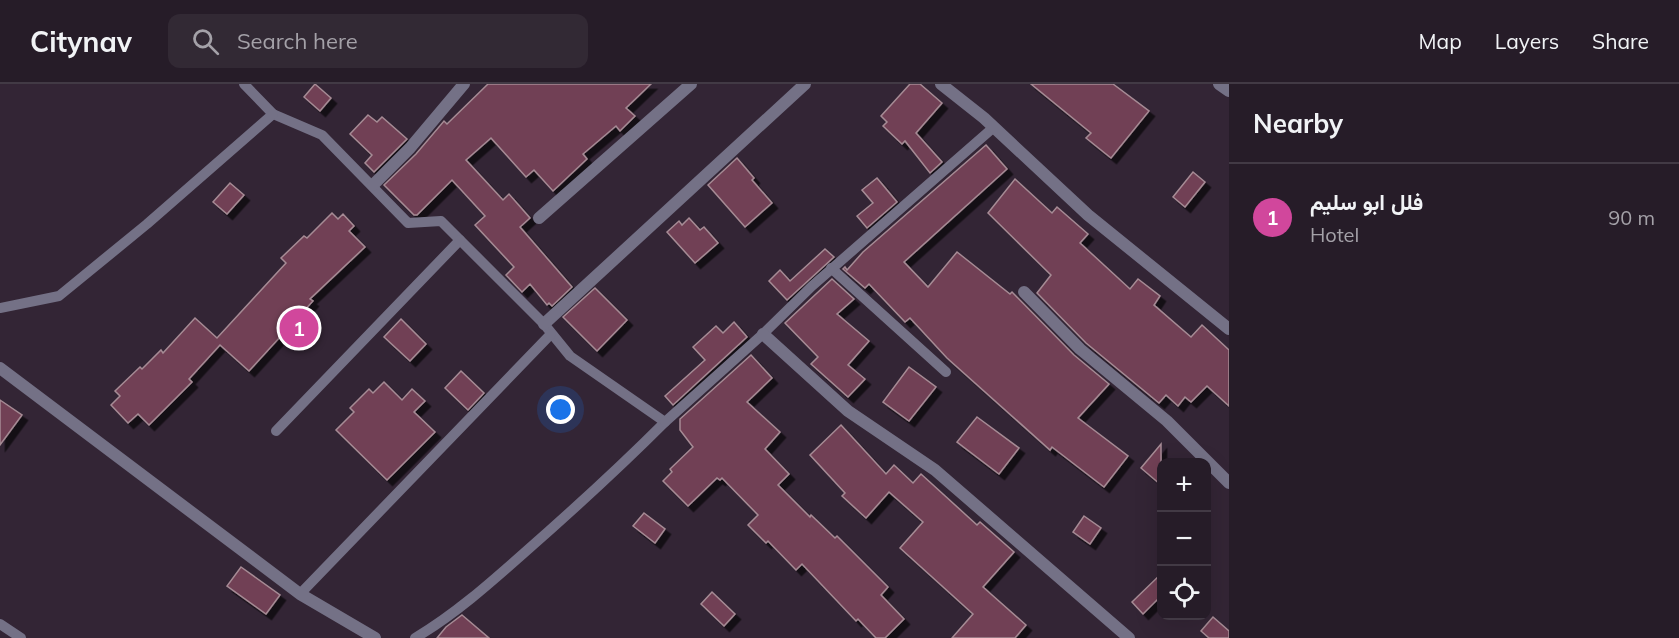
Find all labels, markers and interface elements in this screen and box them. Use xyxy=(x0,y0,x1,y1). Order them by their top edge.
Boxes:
search box xyxy=(168,14,588,68)
text: Citynav xyxy=(30,24,132,59)
icon: search xyxy=(189,25,222,58)
text: Search here xyxy=(237,27,358,55)
text: Map xyxy=(1419,28,1462,54)
text: Layers xyxy=(1495,28,1559,54)
text: Share xyxy=(1592,28,1649,54)
text: Nearby xyxy=(1253,107,1343,140)
text: فلل ابو سليم xyxy=(1310,188,1423,216)
text: 1 xyxy=(1267,205,1279,230)
text: 90 m xyxy=(1608,205,1655,230)
text: Hotel xyxy=(1310,222,1359,247)
pin: 1 xyxy=(280,306,318,350)
your location xyxy=(546,395,575,424)
map controls xyxy=(1157,458,1211,620)
button: + xyxy=(1157,458,1211,512)
button: − xyxy=(1157,512,1211,566)
button: locate xyxy=(1157,566,1211,620)

